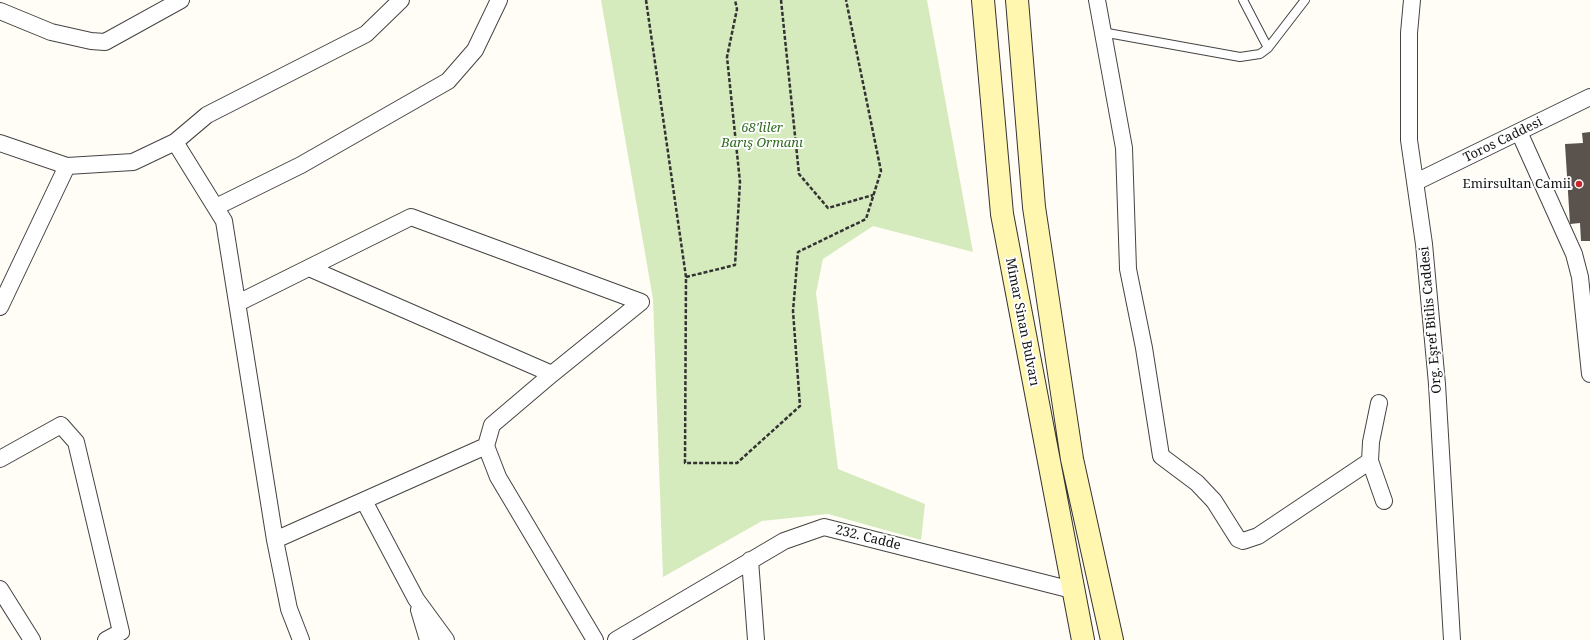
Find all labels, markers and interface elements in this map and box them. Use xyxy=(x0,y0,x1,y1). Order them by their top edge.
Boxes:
street label: Toros Caddesi xyxy=(1461,114,1545,166)
park label: 68'liler Barış Ormanı xyxy=(721,120,803,151)
place label: Emirsultan Camii xyxy=(1463,176,1571,192)
marker: Emirsultan Camii xyxy=(1574,179,1584,189)
street label: Org. Eşref Bitlis Caddesi xyxy=(1417,246,1445,394)
street label: Mimar Sinan Bulvarı xyxy=(1002,257,1042,387)
street label: 232. Cadde xyxy=(834,522,902,554)

